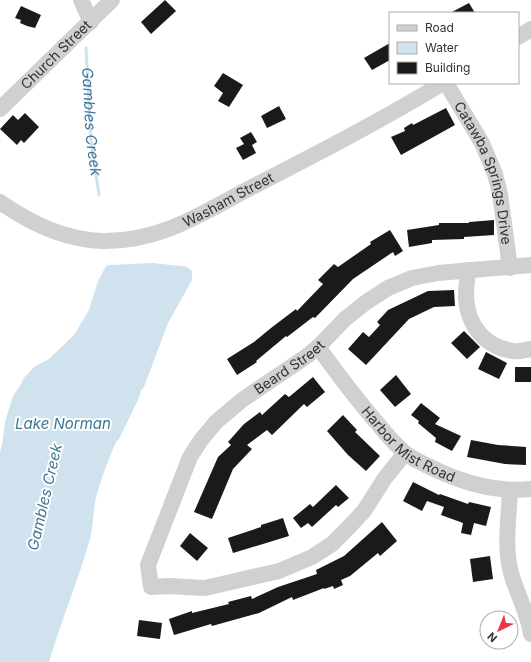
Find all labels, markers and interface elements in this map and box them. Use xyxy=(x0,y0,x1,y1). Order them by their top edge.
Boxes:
legend xyxy=(389,12,519,84)
street label: Church Street xyxy=(17,16,95,92)
text: Road xyxy=(425,20,454,35)
text: Water xyxy=(425,40,459,55)
text: Building xyxy=(425,60,470,75)
water label: Gambles Creek xyxy=(78,67,106,178)
street label: Catawba Springs Drive xyxy=(451,98,516,245)
street label: Washam Street xyxy=(180,168,276,230)
street label: Beard Street xyxy=(250,336,328,398)
street label: Harbor Mist Road xyxy=(359,403,458,485)
water label: Lake Norman xyxy=(15,414,111,433)
water label: Gambles Creek xyxy=(23,441,66,552)
north arrow xyxy=(479,610,519,650)
text: N xyxy=(484,629,500,645)

